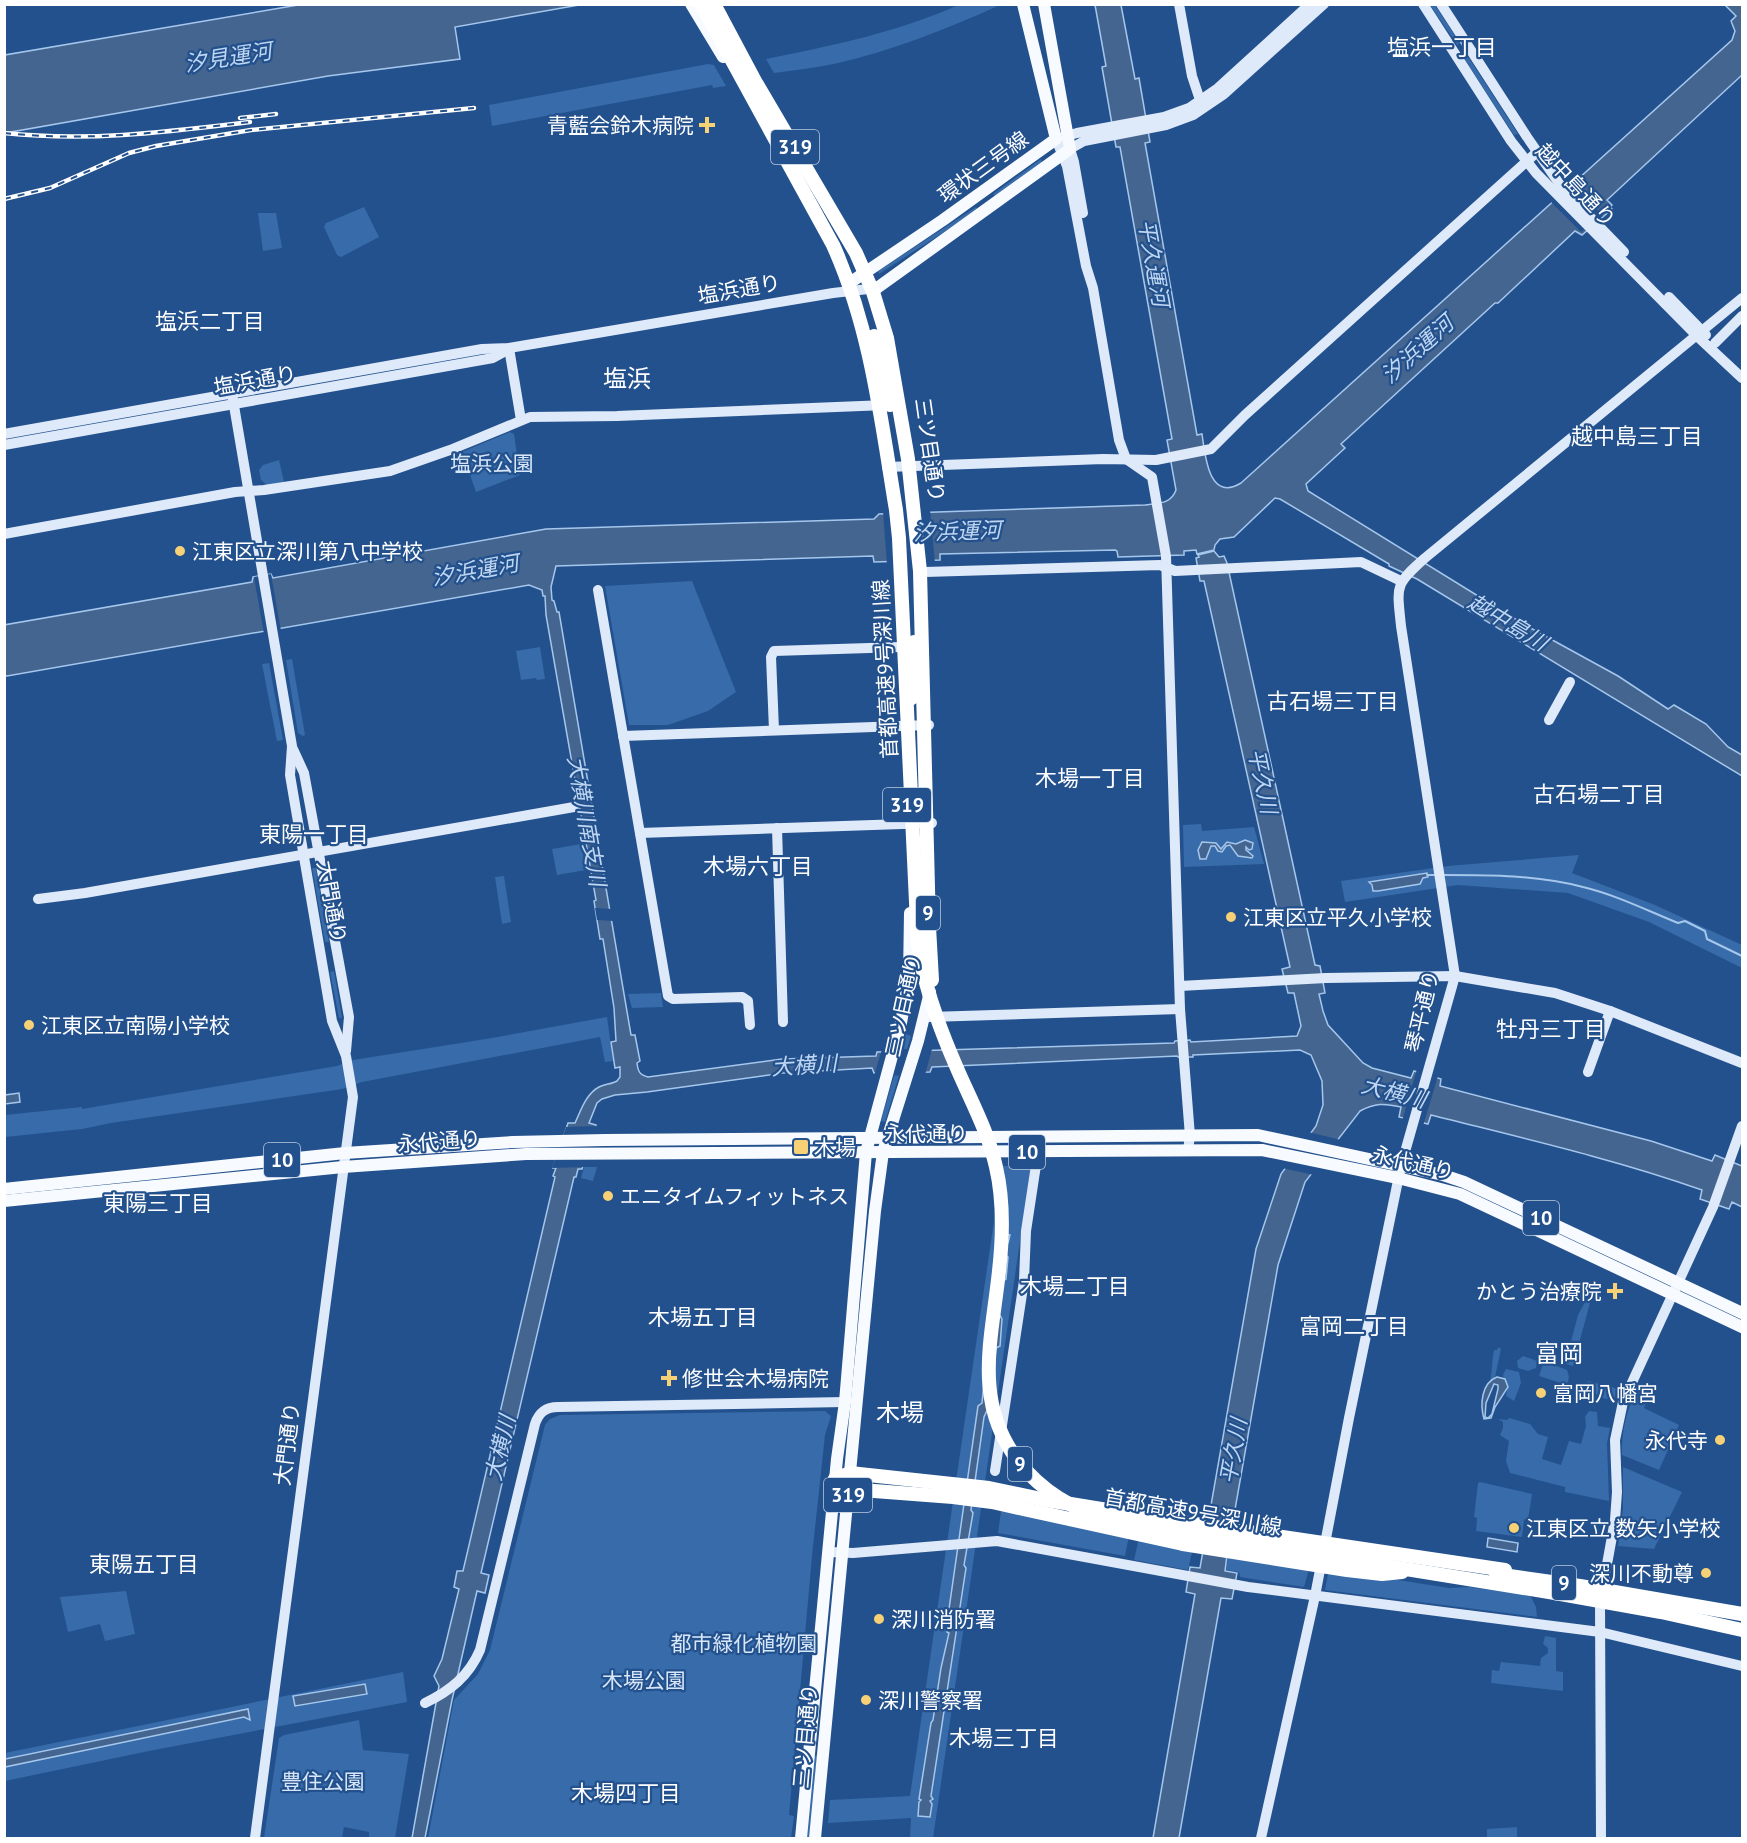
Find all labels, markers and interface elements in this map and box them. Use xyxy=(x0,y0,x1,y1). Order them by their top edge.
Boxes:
district label: 塩浜一丁目 xyxy=(1387,33,1497,61)
water label: 汐見運河 xyxy=(182,36,278,78)
place label: 青藍会鈴木病院 xyxy=(547,112,694,139)
marker: 青藍会鈴木病院 xyxy=(698,116,716,134)
street label: 環状三号線 xyxy=(933,125,1033,209)
road number: 319 xyxy=(771,130,819,164)
street label: 越中島通り xyxy=(1530,137,1622,233)
water label: 平久運河 xyxy=(1133,217,1176,313)
street label: 塩浜通り xyxy=(695,268,783,310)
water label: 汐浜運河 xyxy=(1375,306,1462,389)
district label: 塩浜二丁目 xyxy=(155,307,265,335)
street label: 塩浜通り xyxy=(211,359,299,401)
district label: 塩浜 xyxy=(603,363,651,394)
street label: 三ツ目通り xyxy=(909,396,951,504)
district label: 越中島三丁目 xyxy=(1571,422,1703,450)
park label: 塩浜公園 xyxy=(450,450,534,477)
water label: 汐浜運河 xyxy=(913,515,1005,547)
place label: 江東区立深川第八中学校 xyxy=(192,538,423,565)
marker: 江東区立深川第八中学校 xyxy=(173,544,187,558)
water label: 汐浜運河 xyxy=(429,548,525,591)
street label: 首都高速9号深川線 xyxy=(867,579,903,759)
water label: 越中島川 xyxy=(1463,587,1555,658)
district label: 古石場三丁目 xyxy=(1267,687,1399,715)
water label: 平久川 xyxy=(1242,746,1284,818)
water label: 大横川南支川 xyxy=(562,754,613,890)
district label: 木場一丁目 xyxy=(1035,764,1145,792)
district label: 古石場二丁目 xyxy=(1533,780,1665,808)
road number: 319 xyxy=(883,788,931,822)
district label: 東陽一丁目 xyxy=(259,820,369,848)
district label: 木場六丁目 xyxy=(703,852,813,880)
street label: 大門通り xyxy=(311,858,353,946)
road number: 9 xyxy=(916,896,940,930)
place label: 江東区立平久小学校 xyxy=(1243,904,1432,931)
marker: 江東区立平久小学校 xyxy=(1224,910,1238,924)
street label: 三ツ目通り xyxy=(879,951,927,1059)
street label: 琴平通り xyxy=(1399,967,1445,1055)
place label: 江東区立南陽小学校 xyxy=(41,1012,230,1039)
district label: 牡丹三丁目 xyxy=(1496,1015,1606,1043)
marker: 江東区立南陽小学校 xyxy=(22,1018,36,1032)
water label: 大横川 xyxy=(770,1049,840,1081)
water label: 大横川 xyxy=(1359,1070,1431,1114)
street label: 永代通り xyxy=(884,1120,968,1147)
street label: 永代通り xyxy=(396,1125,482,1157)
place label: 木場 xyxy=(814,1134,856,1161)
road number: 10 xyxy=(1009,1135,1045,1169)
marker: 木場 xyxy=(792,1138,810,1156)
street label: 永代通り xyxy=(1369,1140,1457,1186)
road number: 10 xyxy=(264,1143,300,1177)
place label: エニタイムフィットネス xyxy=(620,1183,849,1210)
district label: 東陽三丁目 xyxy=(103,1189,213,1217)
marker: エニタイムフィットネス xyxy=(601,1189,615,1203)
road number: 10 xyxy=(1523,1201,1559,1235)
district label: 木場二丁目 xyxy=(1020,1272,1130,1300)
place label: かとう治療院 xyxy=(1476,1278,1602,1305)
marker: かとう治療院 xyxy=(1606,1282,1624,1300)
district label: 木場五丁目 xyxy=(648,1303,758,1331)
district label: 富岡二丁目 xyxy=(1299,1312,1409,1340)
district label: 富岡 xyxy=(1535,1338,1583,1369)
place label: 修世会木場病院 xyxy=(682,1365,829,1392)
marker: 修世会木場病院 xyxy=(660,1369,678,1387)
place label: 富岡八幡宮 xyxy=(1553,1380,1658,1407)
marker: 富岡八幡宮 xyxy=(1534,1386,1548,1400)
district label: 木場 xyxy=(876,1397,924,1428)
street label: 大門通り xyxy=(268,1401,306,1487)
water label: 大横川 xyxy=(479,1411,522,1483)
water label: 平久川 xyxy=(1213,1414,1253,1486)
place label: 永代寺 xyxy=(1645,1427,1708,1454)
marker: 永代寺 xyxy=(1713,1433,1727,1447)
road number: 9 xyxy=(1008,1447,1032,1481)
road number: 319 xyxy=(824,1478,872,1512)
street label: 首都高速9号深川線 xyxy=(1102,1483,1284,1541)
place label: 江東区立 数矢小学校 xyxy=(1526,1515,1721,1542)
marker: 江東区立 数矢小学校 xyxy=(1507,1521,1521,1535)
district label: 東陽五丁目 xyxy=(89,1550,199,1578)
place label: 深川不動尊 xyxy=(1589,1560,1694,1587)
road number: 9 xyxy=(1552,1566,1576,1600)
marker: 深川不動尊 xyxy=(1699,1566,1713,1580)
place label: 深川消防署 xyxy=(891,1606,996,1633)
marker: 深川消防署 xyxy=(872,1612,886,1626)
park label: 都市緑化植物園 xyxy=(671,1630,818,1657)
park label: 木場公園 xyxy=(602,1667,686,1694)
street label: 三ツ目通り xyxy=(787,1683,823,1789)
place label: 深川警察署 xyxy=(878,1687,983,1714)
marker: 深川警察署 xyxy=(859,1693,873,1707)
district label: 木場三丁目 xyxy=(949,1724,1059,1752)
park label: 豊住公園 xyxy=(281,1768,365,1795)
district label: 木場四丁目 xyxy=(571,1779,681,1807)

